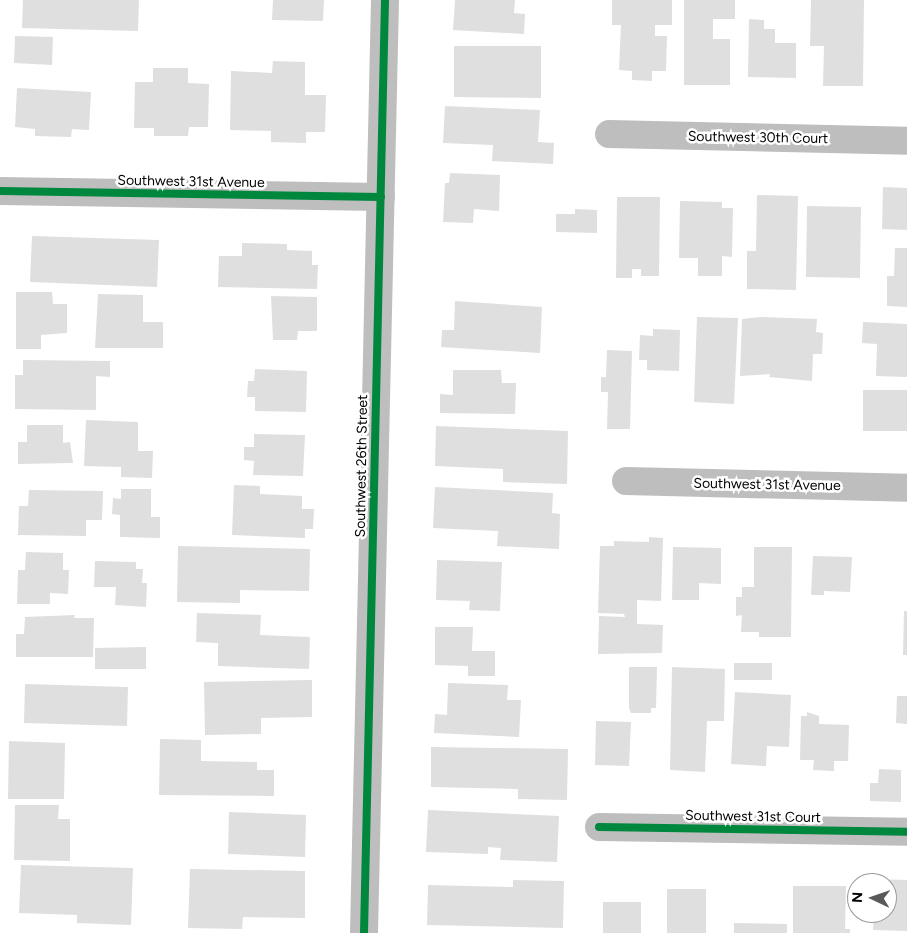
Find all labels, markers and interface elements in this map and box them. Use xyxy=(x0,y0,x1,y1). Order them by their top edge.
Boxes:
street label: Southwest 30th Court xyxy=(688,128,828,148)
street label: Southwest 31st Avenue xyxy=(117,172,265,192)
street label: Southwest 26th Street xyxy=(352,394,372,538)
street label: Southwest 31st Avenue xyxy=(693,475,841,495)
street label: Southwest 31st Court xyxy=(685,807,821,827)
north arrow xyxy=(847,873,897,923)
text: N xyxy=(849,891,866,903)

